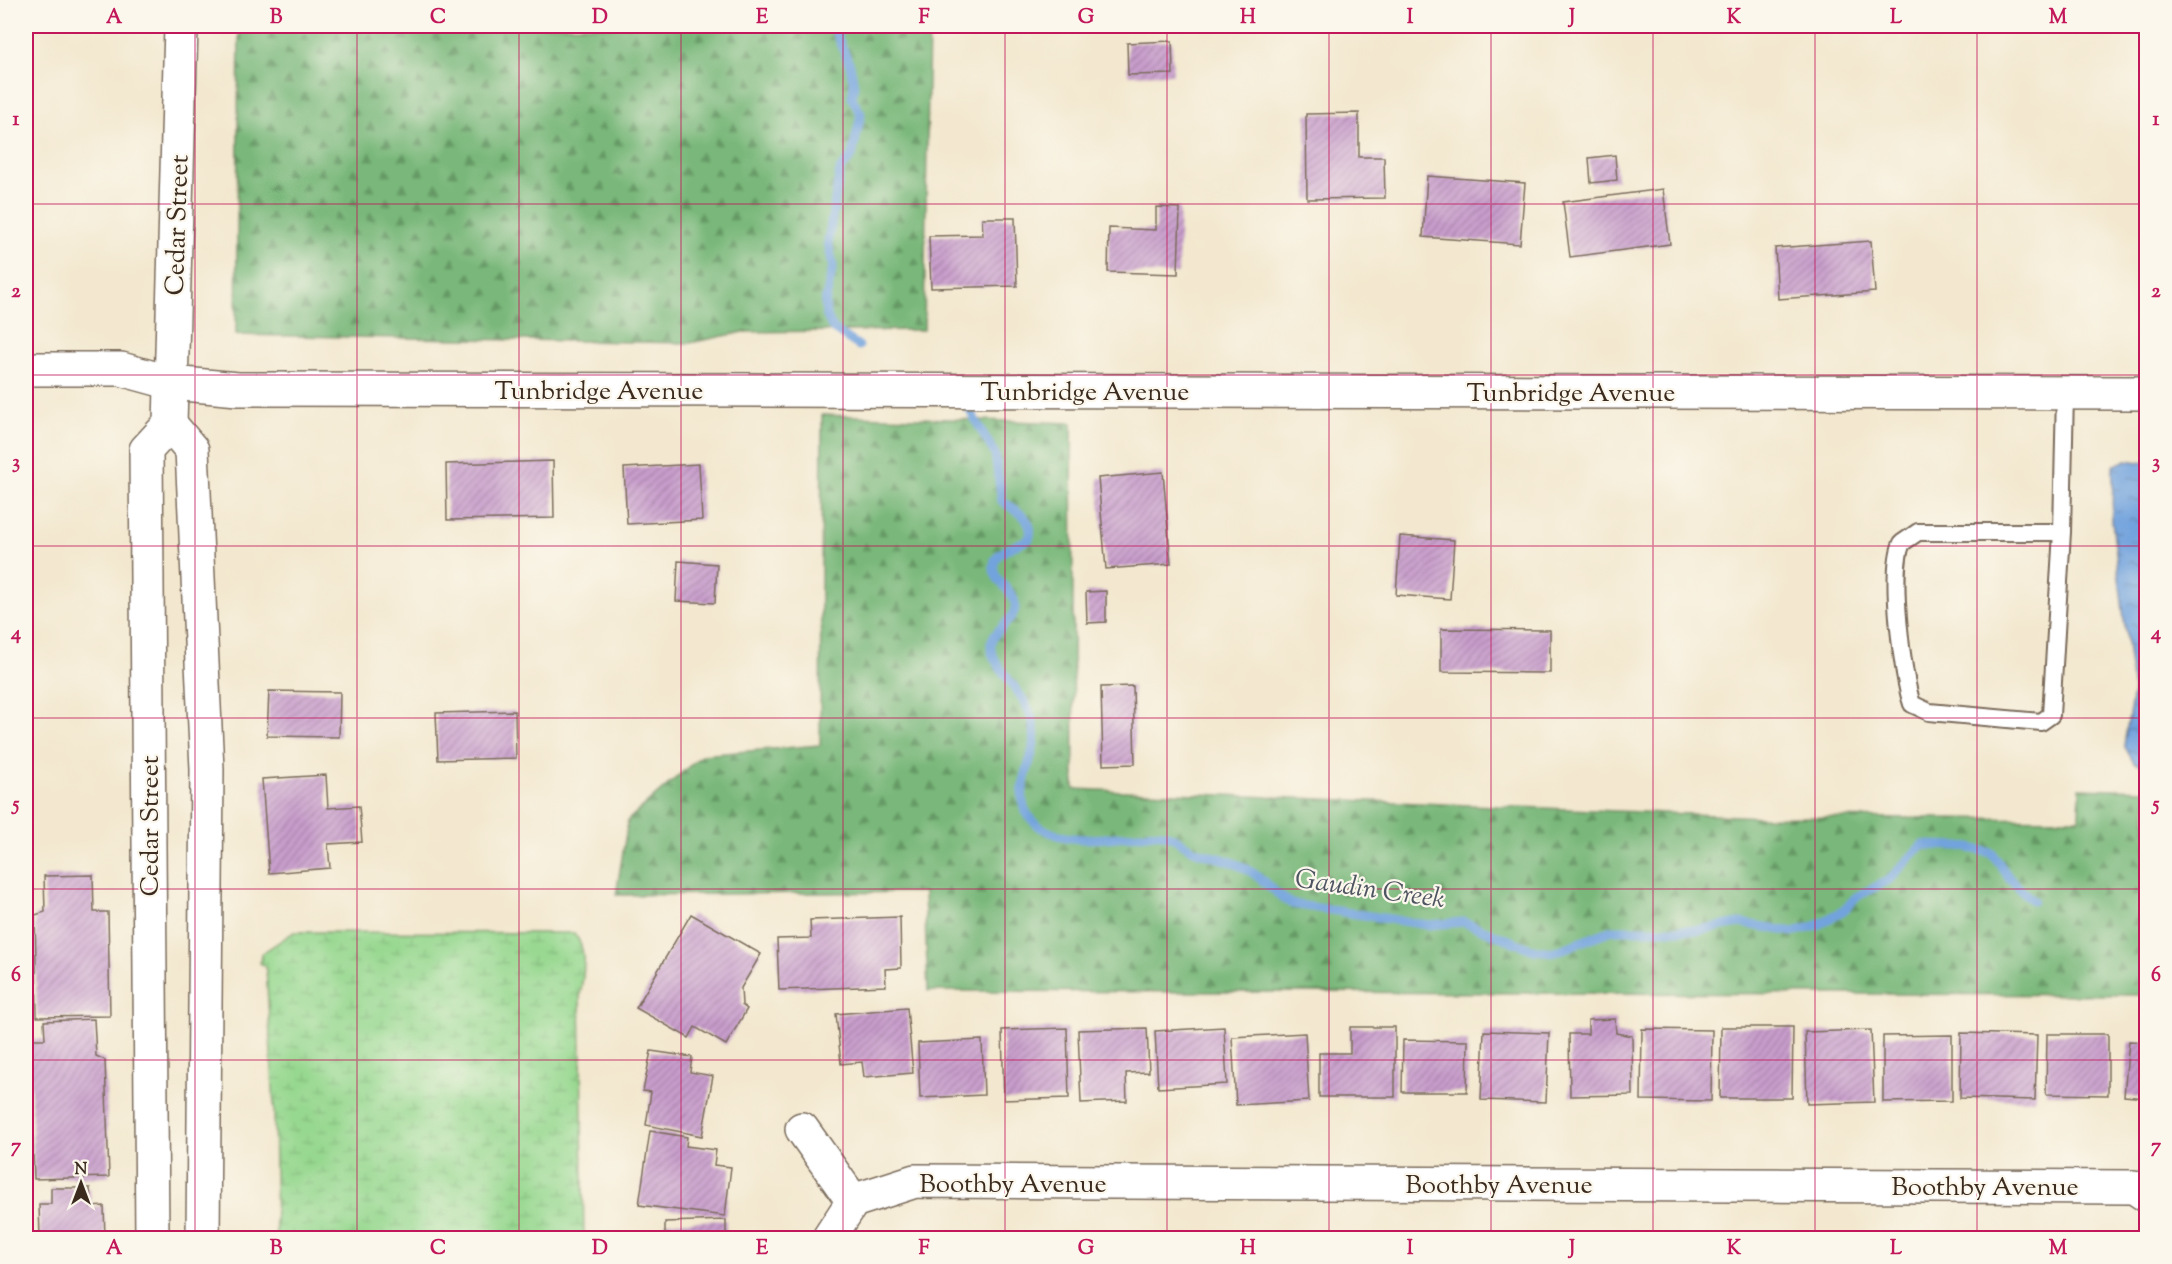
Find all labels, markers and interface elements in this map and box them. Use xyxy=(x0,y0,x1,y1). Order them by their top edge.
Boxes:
text: A xyxy=(106,4,123,33)
text: B xyxy=(270,4,283,33)
text: C xyxy=(430,4,446,33)
text: D xyxy=(592,4,608,33)
text: E xyxy=(756,4,769,33)
text: F xyxy=(918,4,930,33)
text: G xyxy=(1078,4,1095,33)
text: H xyxy=(1240,4,1256,33)
text: I xyxy=(1407,4,1414,33)
text: J xyxy=(1567,4,1575,33)
text: K xyxy=(1727,4,1742,33)
text: L xyxy=(1890,4,1903,33)
text: M xyxy=(2049,4,2068,33)
text: 1 xyxy=(13,106,20,135)
text: 1 xyxy=(2153,106,2160,135)
street label: Cedar Street xyxy=(158,154,199,296)
text: 2 xyxy=(11,278,21,307)
text: 2 xyxy=(2151,278,2161,307)
street label: Tunbridge Avenue xyxy=(495,374,703,411)
street label: Tunbridge Avenue xyxy=(981,375,1189,412)
street label: Tunbridge Avenue xyxy=(1467,376,1675,413)
text: 3 xyxy=(12,449,20,478)
text: 3 xyxy=(2152,449,2160,478)
text: 4 xyxy=(10,620,21,649)
text: 4 xyxy=(2150,620,2161,649)
street label: Cedar Street xyxy=(133,755,170,897)
text: 5 xyxy=(11,791,20,820)
text: 5 xyxy=(2151,791,2160,820)
water label: Gaudin Creek xyxy=(1292,861,1447,920)
text: 6 xyxy=(11,962,21,991)
text: 6 xyxy=(2151,962,2161,991)
text: 7 xyxy=(11,1133,22,1162)
text: 7 xyxy=(2151,1133,2162,1162)
north arrow xyxy=(51,1153,111,1213)
text: N xyxy=(75,1159,88,1182)
street label: Boothby Avenue xyxy=(919,1167,1107,1204)
street label: Boothby Avenue xyxy=(1405,1168,1593,1205)
street label: Boothby Avenue xyxy=(1891,1170,2079,1207)
text: A xyxy=(106,1235,123,1264)
text: B xyxy=(270,1235,283,1264)
text: C xyxy=(430,1235,446,1264)
text: D xyxy=(592,1235,608,1264)
text: E xyxy=(756,1235,769,1264)
text: F xyxy=(918,1235,930,1264)
text: G xyxy=(1078,1235,1095,1264)
text: H xyxy=(1240,1235,1256,1264)
text: I xyxy=(1407,1235,1414,1264)
text: J xyxy=(1567,1235,1575,1264)
text: K xyxy=(1727,1235,1742,1264)
text: L xyxy=(1890,1235,1903,1264)
text: M xyxy=(2049,1235,2068,1264)

